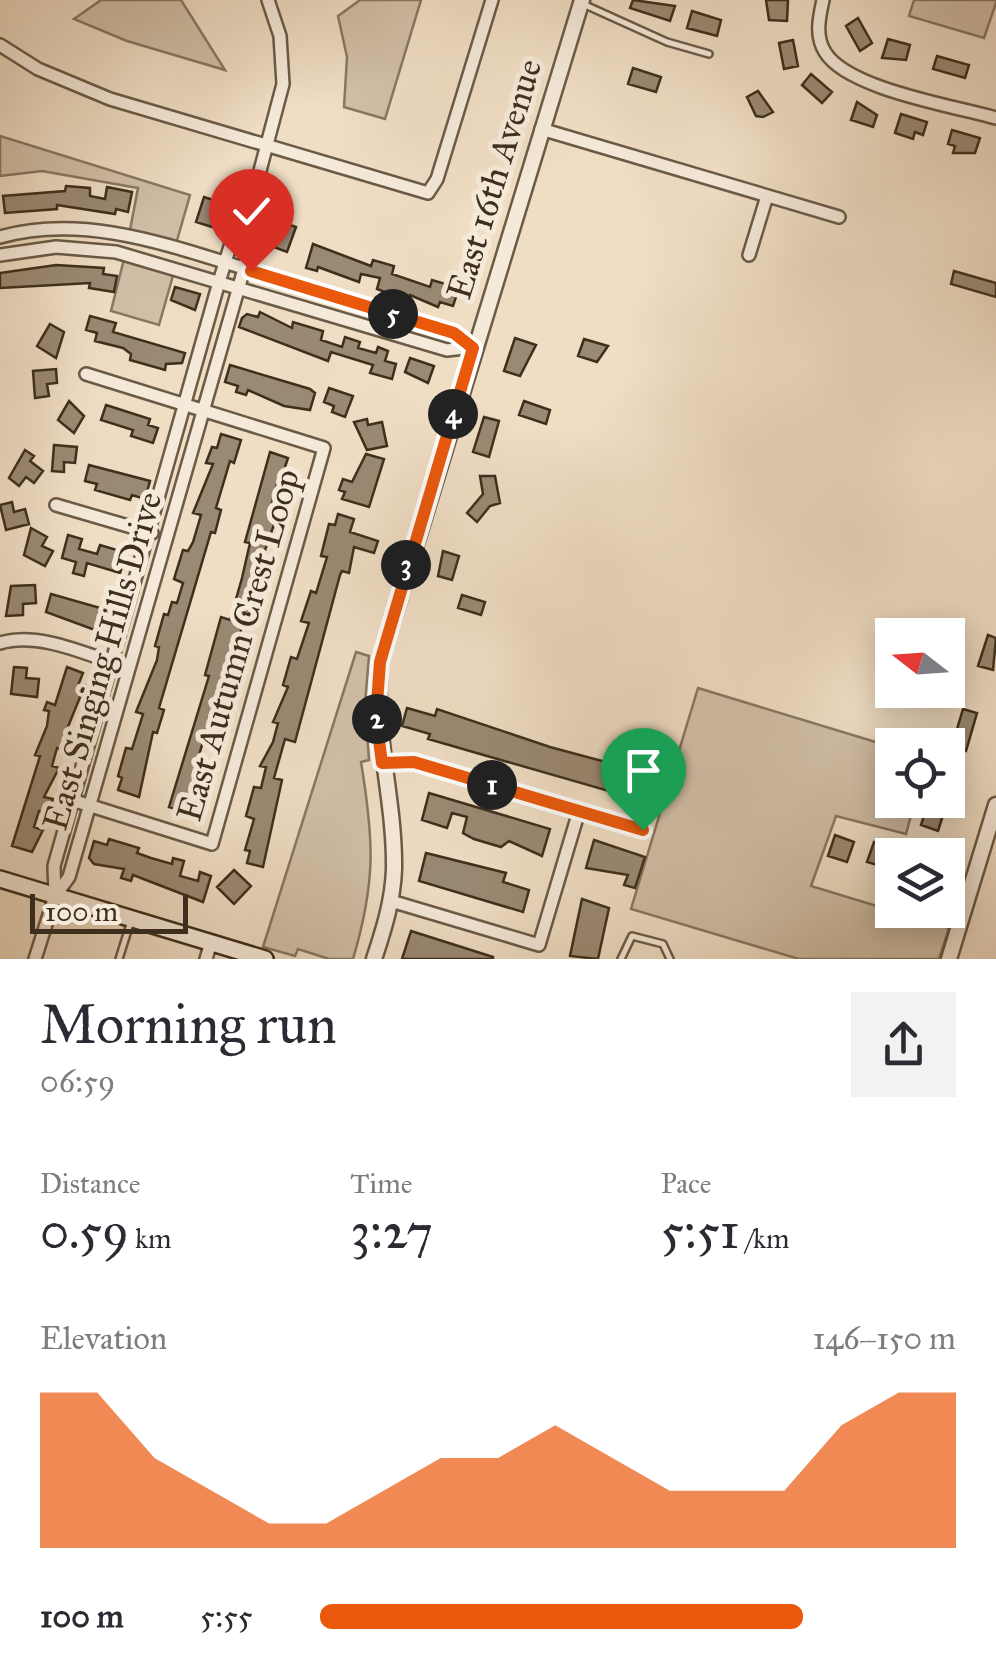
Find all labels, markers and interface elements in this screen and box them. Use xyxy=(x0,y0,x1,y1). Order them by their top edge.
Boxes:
street label: East 16th Avenue xyxy=(438,54,551,304)
pin xyxy=(209,169,294,272)
icon: check xyxy=(224,184,279,239)
pin: 5 xyxy=(368,289,418,339)
text: 5 xyxy=(386,296,400,331)
pin: 4 xyxy=(428,389,478,439)
text: 4 xyxy=(445,396,461,431)
street label: East Autumn Crest Loop xyxy=(168,464,309,826)
street label: East Singing Hills Drive xyxy=(34,487,171,835)
pin: 3 xyxy=(381,540,431,590)
text: 3 xyxy=(400,547,412,582)
north arrow xyxy=(875,618,965,708)
map controls xyxy=(875,618,965,928)
pin: 2 xyxy=(352,694,402,744)
text: 2 xyxy=(370,701,384,736)
pin xyxy=(601,728,686,831)
button: locate xyxy=(875,728,965,818)
icon: arrive xyxy=(616,743,671,798)
pin: 1 xyxy=(467,760,517,810)
text: 1 xyxy=(486,767,498,802)
button: layers xyxy=(875,838,965,928)
scale bar xyxy=(30,889,188,934)
text: 100 m xyxy=(45,894,118,929)
text: Morning run xyxy=(40,991,337,1058)
button: share xyxy=(851,992,956,1097)
text: 06:59 xyxy=(40,1062,115,1101)
text: Distance xyxy=(40,1166,140,1201)
text: Time xyxy=(350,1166,412,1201)
text: Pace xyxy=(661,1166,711,1201)
text: 0.59 xyxy=(40,1201,129,1262)
text: 3:27 xyxy=(350,1201,433,1262)
text: 5:51 xyxy=(661,1201,740,1262)
text: km xyxy=(129,1221,171,1256)
text: /km xyxy=(740,1221,790,1256)
text: Elevation xyxy=(40,1319,167,1358)
text: 146–150 m xyxy=(813,1319,956,1358)
text: 100 m xyxy=(40,1597,124,1636)
text: 5:55 xyxy=(200,1597,253,1636)

